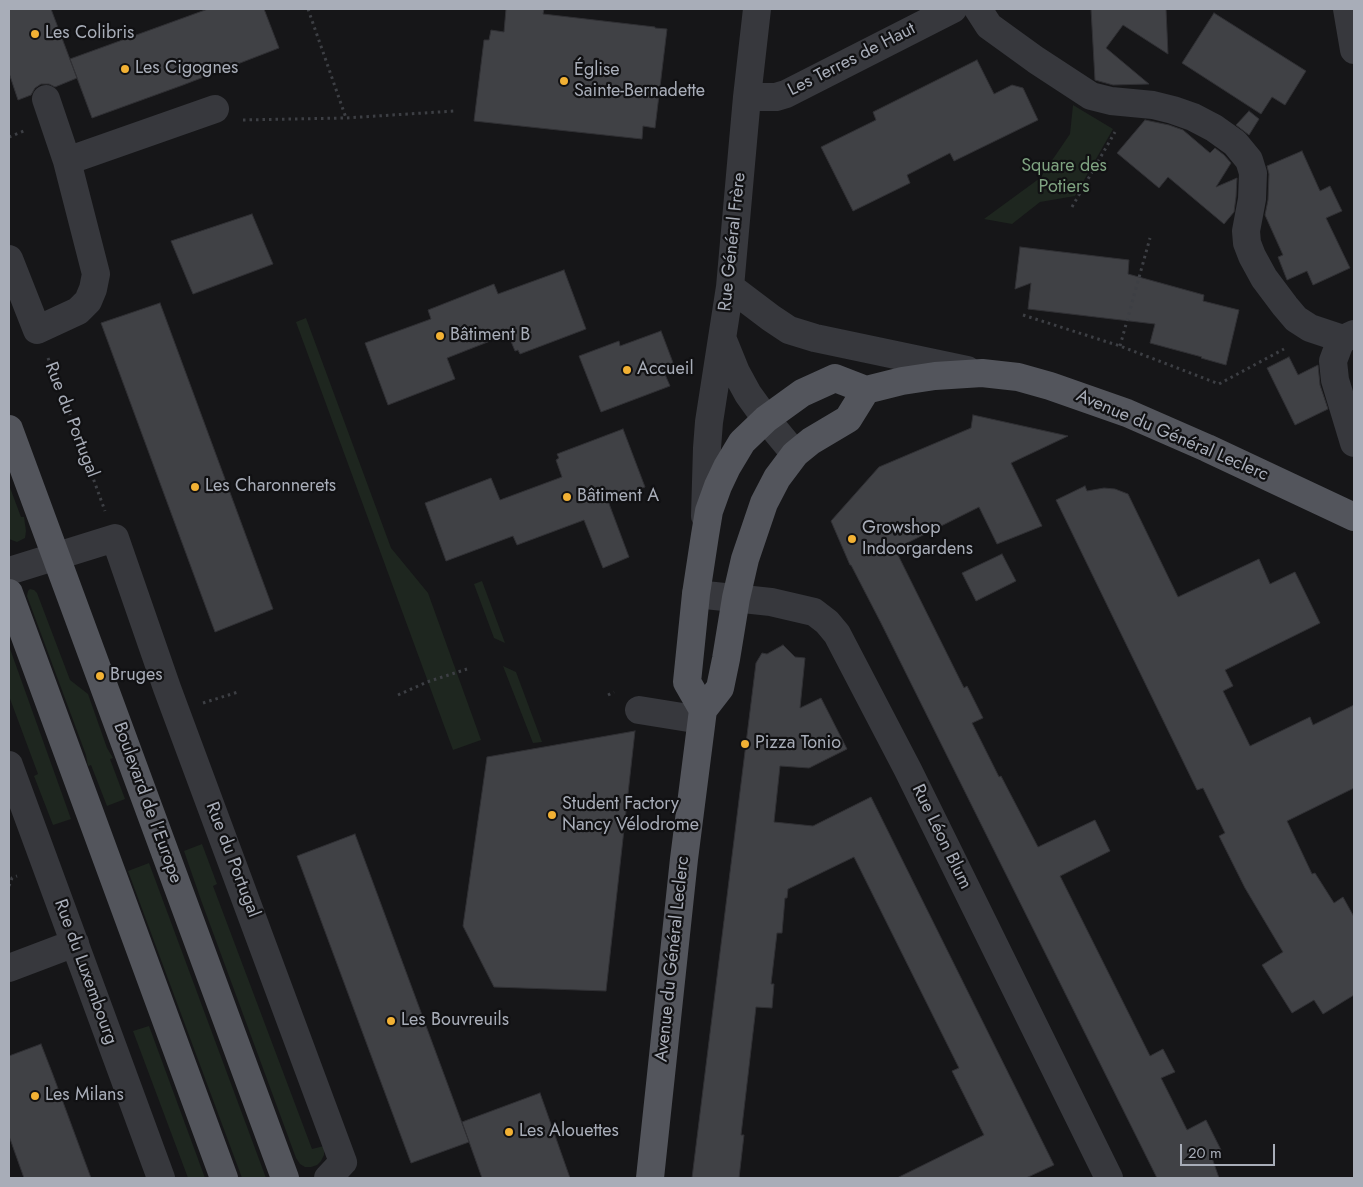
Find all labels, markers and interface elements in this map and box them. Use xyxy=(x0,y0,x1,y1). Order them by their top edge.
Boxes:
street label: Les Terres de Haut xyxy=(785,19,919,101)
place label: Les Colibris xyxy=(45,23,134,45)
marker: Les Colibris xyxy=(29,28,41,40)
place label: Les Cigognes xyxy=(135,58,238,80)
place label: Église Sainte-Bernadette xyxy=(574,60,705,102)
marker: Les Cigognes xyxy=(119,63,131,75)
marker: Église Sainte-Bernadette xyxy=(558,75,570,87)
park label: Square des Potiers xyxy=(1021,156,1107,198)
street label: Rue Général Frère xyxy=(715,172,751,312)
place label: Bâtiment B xyxy=(450,325,530,347)
marker: Bâtiment B xyxy=(434,330,446,342)
street label: Rue du Portugal xyxy=(39,359,103,481)
place label: Accueil xyxy=(637,359,694,381)
marker: Accueil xyxy=(621,364,633,376)
street label: Avenue du Général Leclerc xyxy=(1073,386,1271,486)
place label: Les Charonnerets xyxy=(205,476,336,498)
marker: Les Charonnerets xyxy=(189,481,201,493)
place label: Bâtiment A xyxy=(577,486,659,508)
marker: Bâtiment A xyxy=(561,491,573,503)
place label: Growshop Indoorgardens xyxy=(862,518,973,560)
marker: Growshop Indoorgardens xyxy=(846,533,858,545)
place label: Bruges xyxy=(110,665,162,687)
marker: Bruges xyxy=(94,670,106,682)
street label: Boulevard de l'Europe xyxy=(108,720,186,886)
place label: Pizza Tonio xyxy=(755,733,841,755)
marker: Pizza Tonio xyxy=(739,738,751,750)
street label: Rue Léon Blum xyxy=(906,781,976,893)
place label: Student Factory Nancy Vélodrome xyxy=(562,794,699,836)
street label: Rue du Portugal xyxy=(200,799,264,921)
marker: Student Factory Nancy Vélodrome xyxy=(546,809,558,821)
street label: Avenue du Général Leclerc xyxy=(651,855,695,1063)
street label: Rue du Luxembourg xyxy=(49,897,121,1047)
place label: Les Bouvreuils xyxy=(401,1010,509,1032)
marker: Les Bouvreuils xyxy=(385,1015,397,1027)
place label: Les Milans xyxy=(45,1085,124,1107)
marker: Les Milans xyxy=(29,1090,41,1102)
place label: Les Alouettes xyxy=(519,1121,619,1143)
marker: Les Alouettes xyxy=(503,1126,515,1138)
scale bar xyxy=(1183,1134,1278,1166)
text: 20 m xyxy=(1188,1142,1222,1164)

